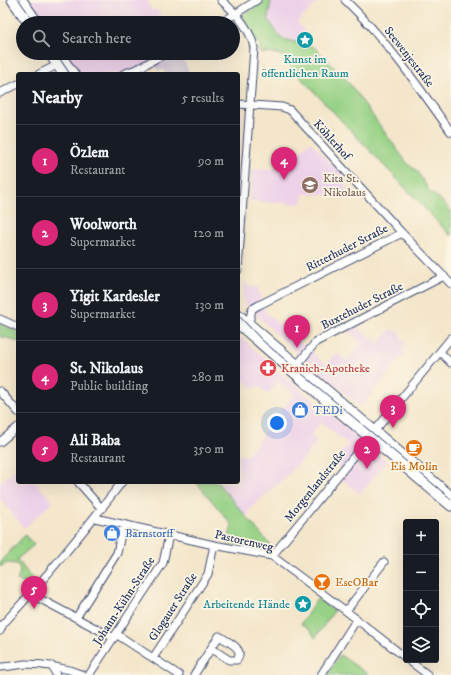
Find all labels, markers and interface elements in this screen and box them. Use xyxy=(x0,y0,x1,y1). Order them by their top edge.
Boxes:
search box xyxy=(16,16,240,60)
street label: Seewenjestraße xyxy=(381,24,437,90)
icon: search xyxy=(30,27,52,49)
text: Search here xyxy=(62,29,131,48)
place icon: Kunst im öffentlichen Raum xyxy=(295,30,315,50)
place label: Kunst im öffentlichen Raum xyxy=(261,52,349,81)
text: Nearby xyxy=(32,87,82,109)
text: 5 results xyxy=(182,90,224,106)
street label: Köhlerhof xyxy=(310,117,355,165)
text: Özlem xyxy=(70,143,109,162)
pin: 4 xyxy=(271,147,297,180)
text: 1 xyxy=(43,153,47,169)
text: 90 m xyxy=(198,153,224,169)
text: Restaurant xyxy=(70,162,126,178)
place label: Kita St. Nikolaus xyxy=(323,171,366,200)
school or university icon: Kita St. Nikolaus xyxy=(300,175,320,195)
text: Woolworth xyxy=(70,215,137,234)
street label: Ritterhuder Straße xyxy=(303,221,391,275)
text: 2 xyxy=(42,225,48,241)
text: 120 m xyxy=(193,225,224,241)
text: Supermarket xyxy=(70,234,136,250)
street label: Buxtehuder Straße xyxy=(318,279,406,333)
text: Yigit Kardesler xyxy=(70,287,160,306)
text: 3 xyxy=(43,297,47,313)
text: 130 m xyxy=(195,297,224,313)
text: Supermarket xyxy=(70,306,136,322)
pin: 1 xyxy=(284,315,310,348)
pharmacy icon: Kranich-Apotheke xyxy=(258,358,278,378)
text: St. Nikolaus xyxy=(70,359,143,378)
place label: Kranich-Apotheke xyxy=(281,361,370,376)
text: 4 xyxy=(41,369,49,385)
text: 280 m xyxy=(192,369,224,385)
text: Public building xyxy=(70,378,148,394)
pin: 3 xyxy=(380,395,406,428)
shop icon: TEDi xyxy=(290,400,310,420)
place label: TEDi xyxy=(313,403,343,418)
your location xyxy=(267,413,287,433)
text: Ali Baba xyxy=(70,431,120,450)
pin: 2 xyxy=(354,436,380,469)
cafe icon: Eis Molin xyxy=(404,438,424,458)
text: 5 xyxy=(42,441,48,457)
text: 350 m xyxy=(193,441,224,457)
street label: Morgenlandstraße xyxy=(281,447,349,525)
text: Restaurant xyxy=(70,450,126,466)
place label: Eis Molin xyxy=(390,459,439,474)
map controls xyxy=(403,519,439,663)
button: + xyxy=(403,519,439,555)
shop icon: Barnstorff xyxy=(102,523,122,543)
place label: Barnstorff xyxy=(125,526,176,541)
street label: Pastorenweg xyxy=(213,527,275,555)
street label: Johann-Kühn-Straße xyxy=(89,554,158,649)
button: − xyxy=(403,555,439,591)
street label: Glogauer Straße xyxy=(145,570,201,644)
bar icon: EscOBar xyxy=(312,572,332,592)
place label: EscOBar xyxy=(335,575,379,590)
pin: 5 xyxy=(21,576,47,609)
button: locate xyxy=(403,591,439,627)
place icon: Arbeitende Hände xyxy=(293,594,313,614)
place label: Arbeitende Hände xyxy=(203,597,290,612)
button: layers xyxy=(403,627,439,663)

